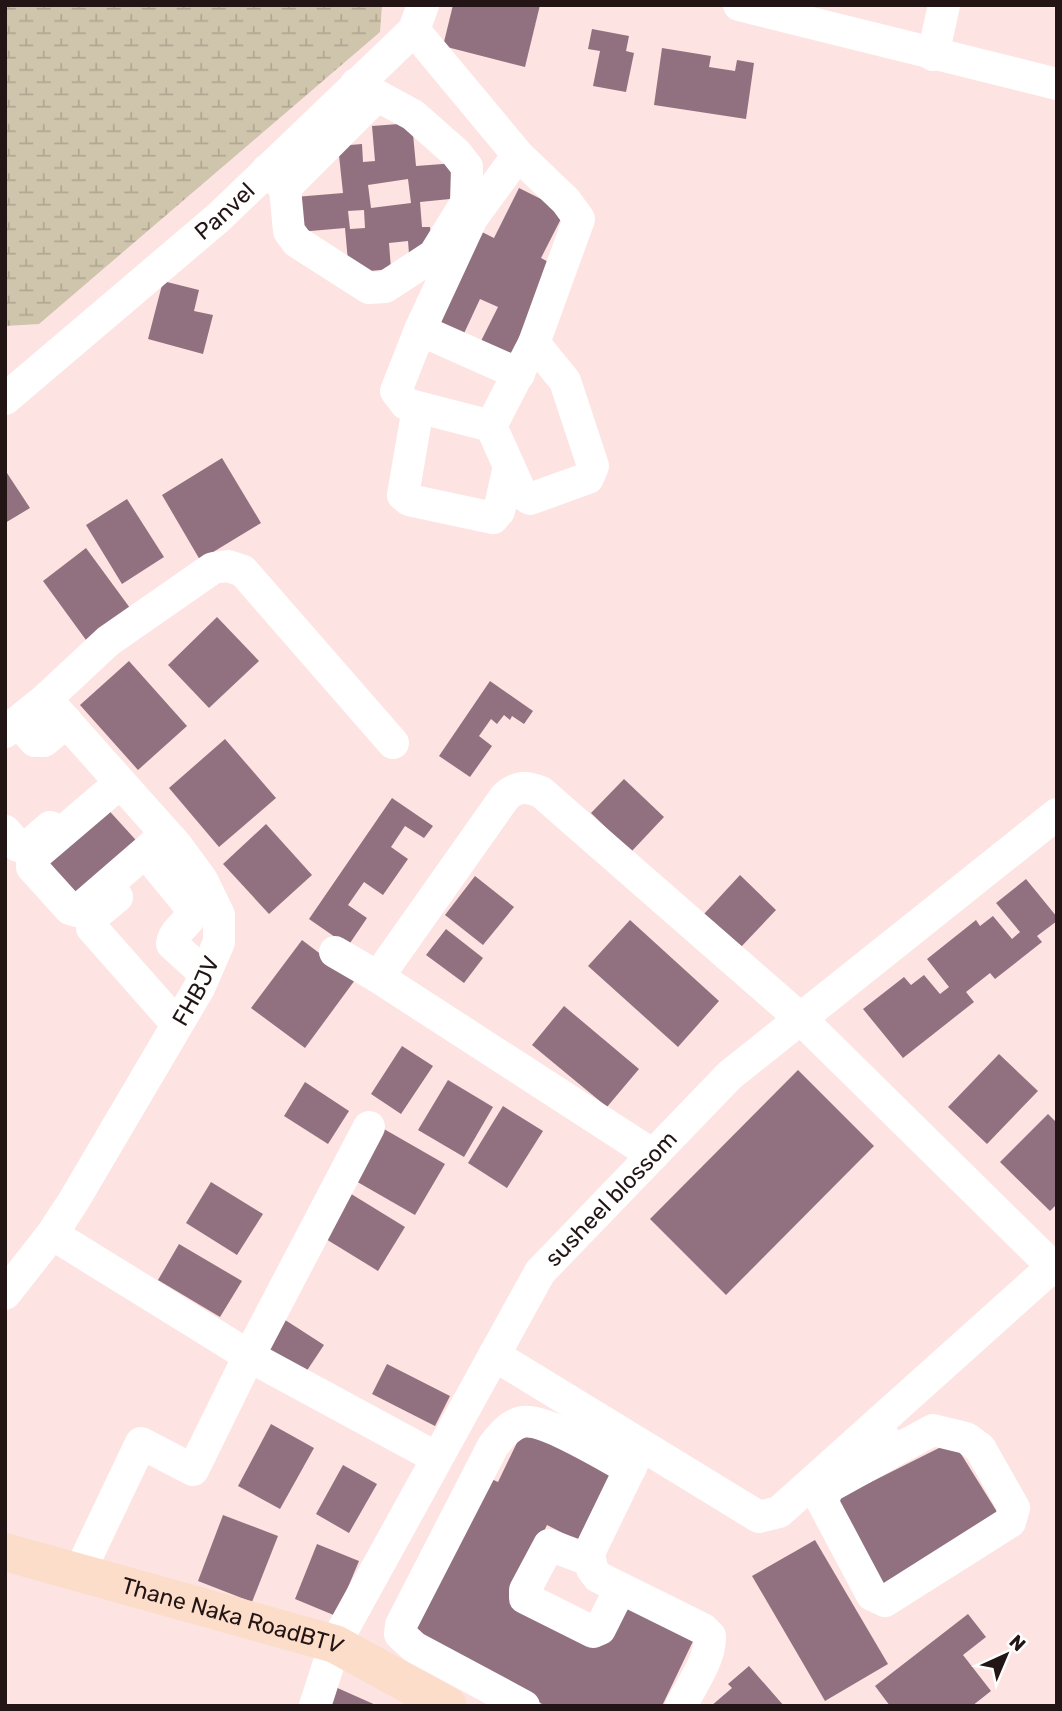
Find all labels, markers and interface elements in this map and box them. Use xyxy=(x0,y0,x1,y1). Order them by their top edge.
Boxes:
street label: Panvel xyxy=(189,177,260,246)
street label: FHBJV xyxy=(166,952,225,1031)
street label: susheel blossom xyxy=(539,1125,683,1272)
street label: Thane Naka RoadBTV xyxy=(118,1571,349,1660)
north arrow xyxy=(971,1620,1041,1690)
text: N xyxy=(1005,1630,1030,1656)

